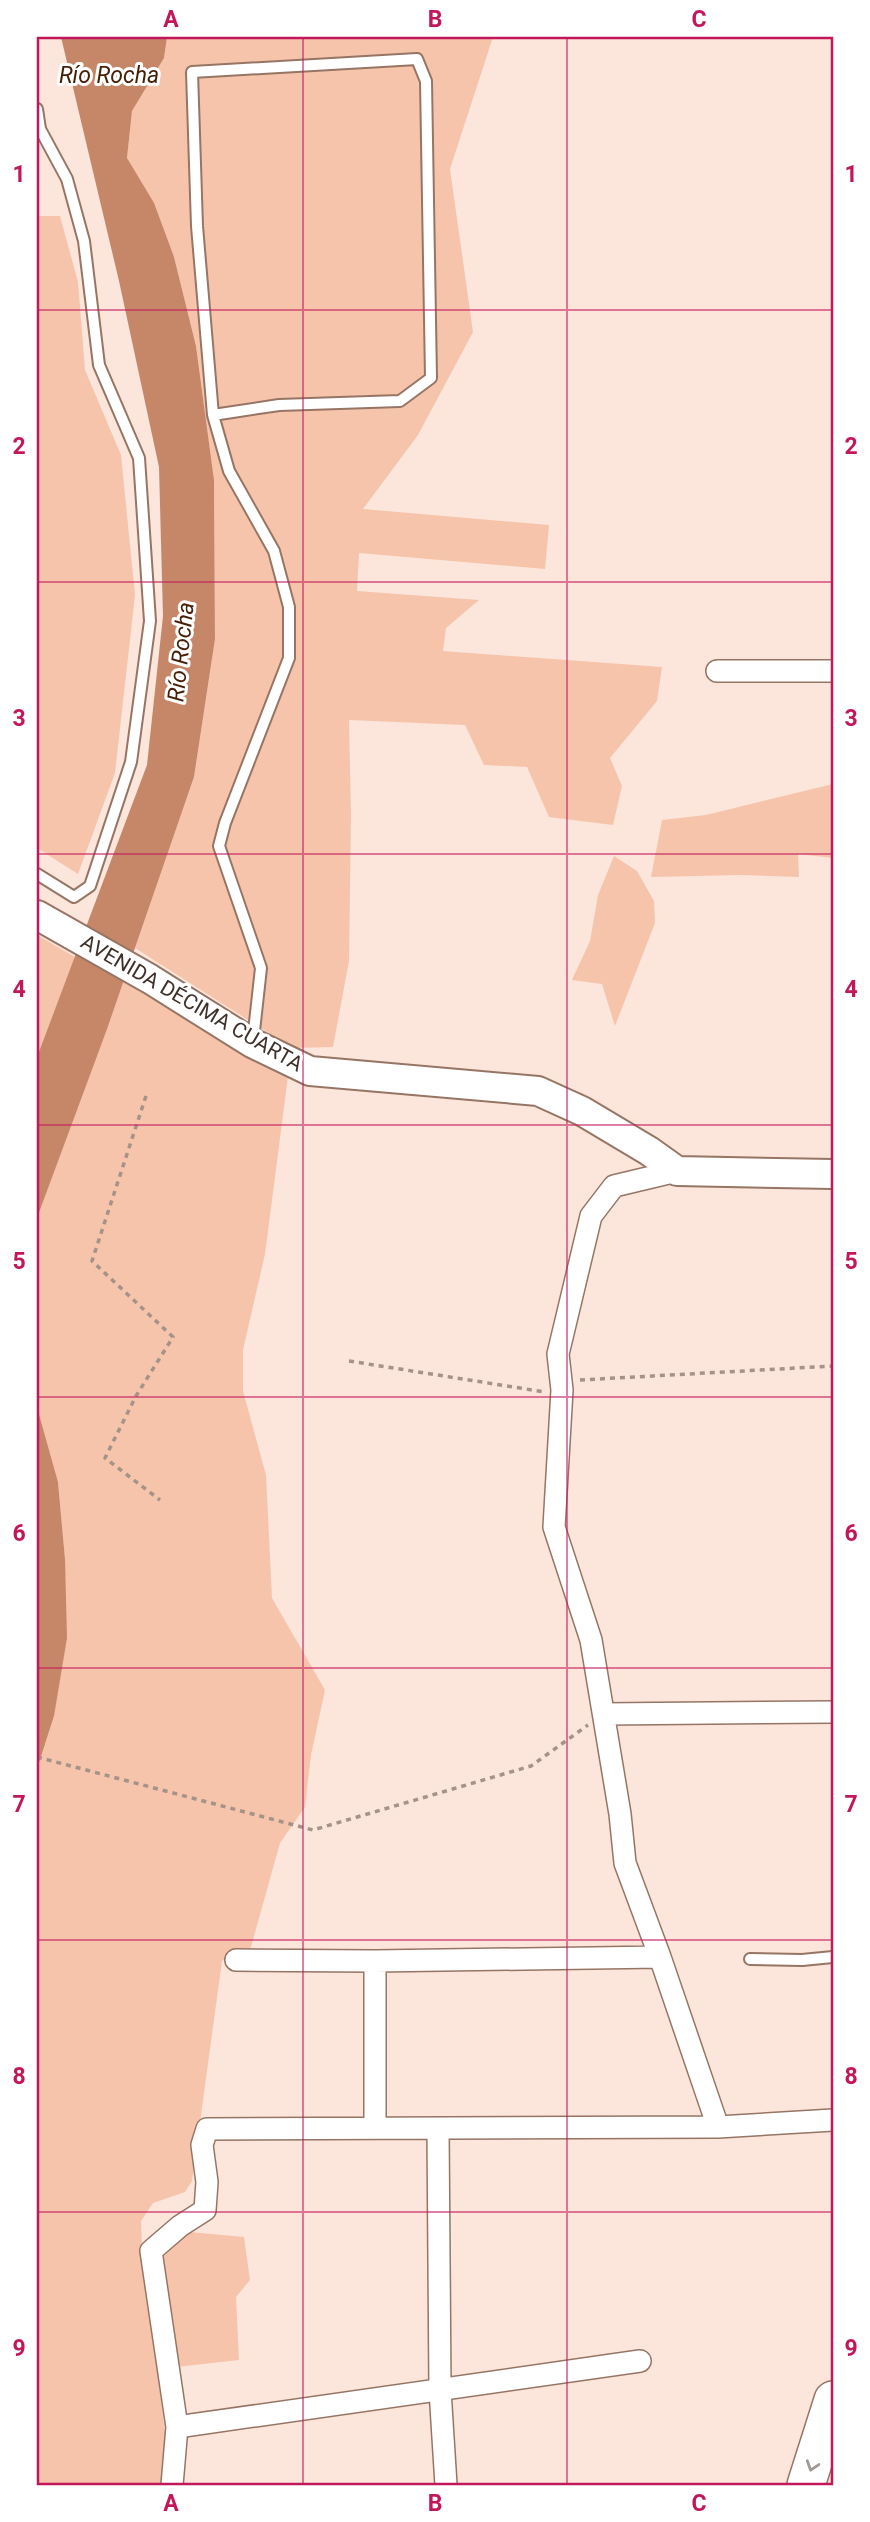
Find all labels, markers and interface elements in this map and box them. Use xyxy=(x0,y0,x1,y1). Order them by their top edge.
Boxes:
text: A xyxy=(163,6,179,33)
text: B xyxy=(428,6,442,33)
text: C xyxy=(691,6,707,33)
water label: Río Rocha xyxy=(59,62,159,89)
text: 1 xyxy=(12,161,26,188)
text: 1 xyxy=(844,161,858,188)
text: 2 xyxy=(12,433,26,460)
text: 2 xyxy=(844,433,858,460)
water label: Río Rocha xyxy=(162,601,200,703)
text: 3 xyxy=(12,705,26,732)
text: 3 xyxy=(844,705,858,732)
street label: AVENIDA DÉCIMA CUARTA xyxy=(77,930,307,1077)
text: 4 xyxy=(12,976,26,1003)
text: 4 xyxy=(844,976,858,1003)
text: 5 xyxy=(12,1248,26,1275)
text: 5 xyxy=(844,1248,858,1275)
text: 6 xyxy=(12,1520,26,1547)
text: 6 xyxy=(844,1520,858,1547)
text: 7 xyxy=(12,1791,26,1818)
text: 7 xyxy=(844,1791,858,1818)
text: 8 xyxy=(12,2063,26,2090)
text: 8 xyxy=(844,2063,858,2090)
text: 9 xyxy=(12,2335,26,2362)
text: 9 xyxy=(844,2335,858,2362)
one-way arrow xyxy=(806,2459,820,2471)
text: A xyxy=(163,2490,179,2517)
text: B xyxy=(428,2490,442,2517)
text: C xyxy=(691,2490,707,2517)

